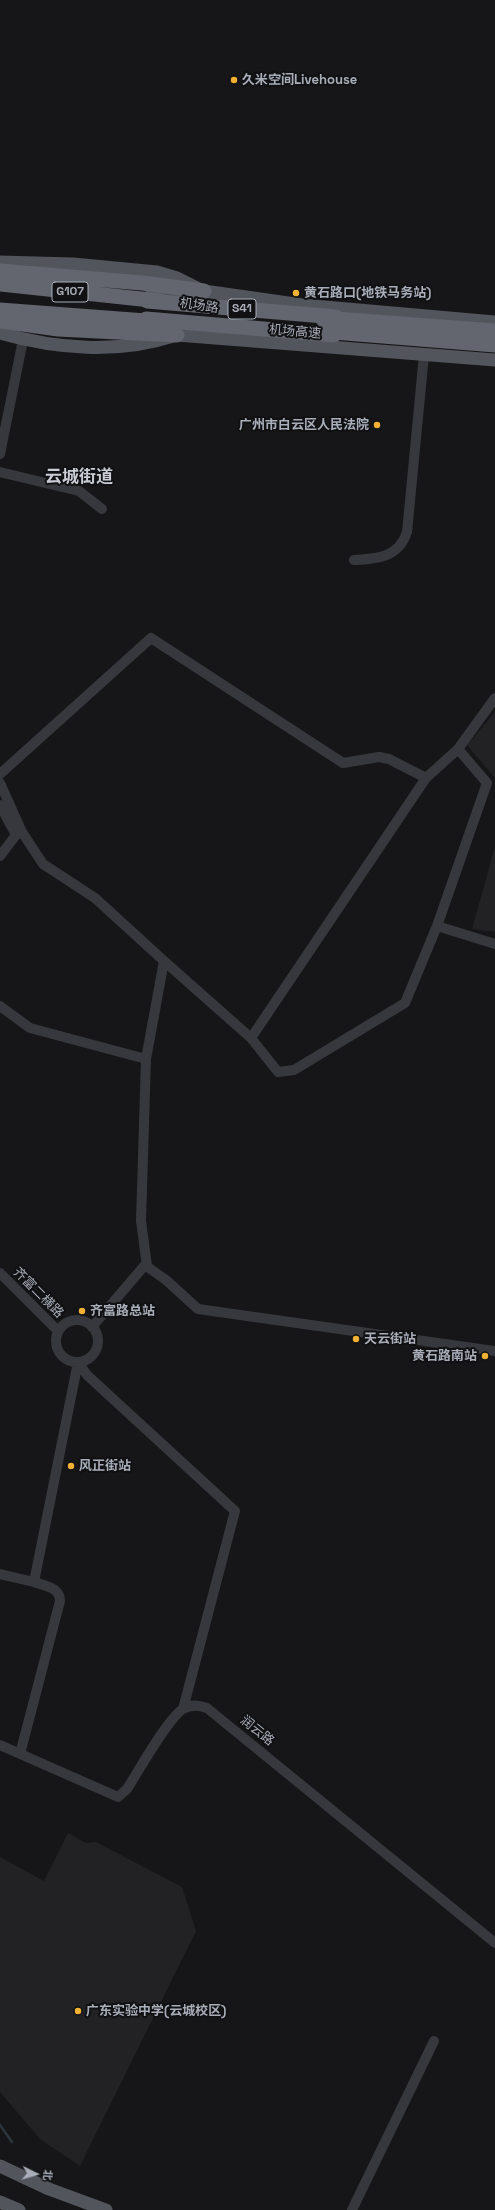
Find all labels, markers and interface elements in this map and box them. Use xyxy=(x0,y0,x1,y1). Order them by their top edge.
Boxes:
place label: 久米空间Livehouse xyxy=(242,72,357,88)
marker: 久米空间Livehouse xyxy=(229,75,239,85)
road number: G107 xyxy=(52,282,88,302)
place label: 黄石路口(地铁马务站) xyxy=(304,285,431,301)
marker: 黄石路口(地铁马务站) xyxy=(291,288,301,298)
street label: 机场路 xyxy=(179,296,219,316)
road number: S41 xyxy=(228,299,256,319)
street label: 机场高速 xyxy=(268,322,322,342)
place label: 广州市白云区人民法院 xyxy=(239,417,369,433)
marker: 广州市白云区人民法院 xyxy=(372,420,382,430)
district label: 云城街道 xyxy=(45,467,113,487)
street label: 齐富二横路 xyxy=(10,1265,66,1321)
place label: 齐富路总站 xyxy=(90,1303,155,1319)
marker: 齐富路总站 xyxy=(77,1306,87,1316)
place label: 天云街站 xyxy=(364,1331,416,1347)
marker: 天云街站 xyxy=(351,1334,361,1344)
place label: 黄石路南站 xyxy=(412,1348,477,1364)
marker: 黄石路南站 xyxy=(480,1351,490,1361)
place label: 风正街站 xyxy=(79,1458,131,1474)
marker: 风正街站 xyxy=(66,1461,76,1471)
street label: 润云路 xyxy=(237,1713,277,1749)
place label: 广东实验中学(云城校区) xyxy=(86,2003,226,2019)
marker: 广东实验中学(云城校区) xyxy=(73,2006,83,2016)
north arrow xyxy=(16,2154,56,2194)
text: 北 xyxy=(41,2169,55,2181)

